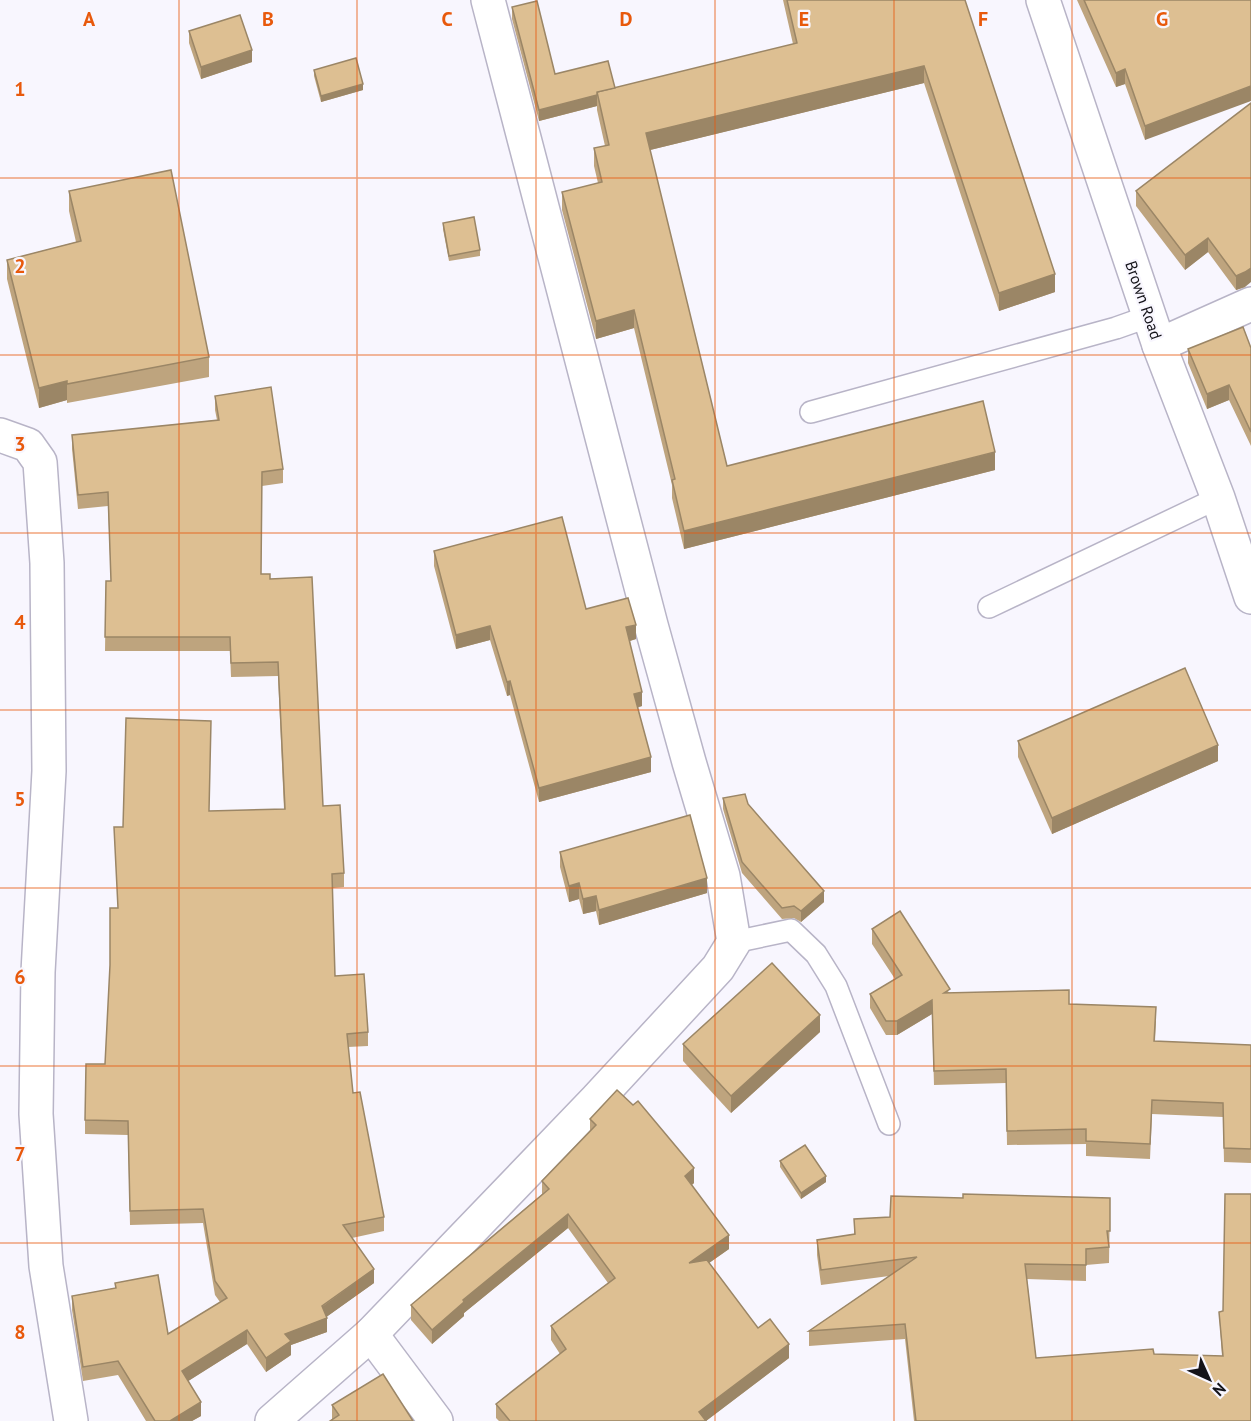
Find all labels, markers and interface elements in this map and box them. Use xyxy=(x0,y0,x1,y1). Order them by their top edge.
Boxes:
text: A xyxy=(83,6,96,32)
text: B xyxy=(262,6,274,32)
text: C xyxy=(441,6,453,32)
text: D xyxy=(620,6,633,32)
text: E xyxy=(799,6,809,32)
text: F xyxy=(978,6,988,32)
text: G xyxy=(1156,6,1168,32)
text: 1 xyxy=(14,76,26,102)
text: 2 xyxy=(14,253,26,279)
street label: Brown Road xyxy=(1121,258,1167,342)
text: 3 xyxy=(14,431,26,457)
text: 4 xyxy=(14,609,26,635)
text: 5 xyxy=(14,786,26,812)
text: 6 xyxy=(14,964,26,990)
text: 7 xyxy=(14,1141,26,1167)
text: 8 xyxy=(14,1319,26,1345)
north arrow xyxy=(1179,1349,1239,1409)
text: N xyxy=(1209,1379,1230,1400)

